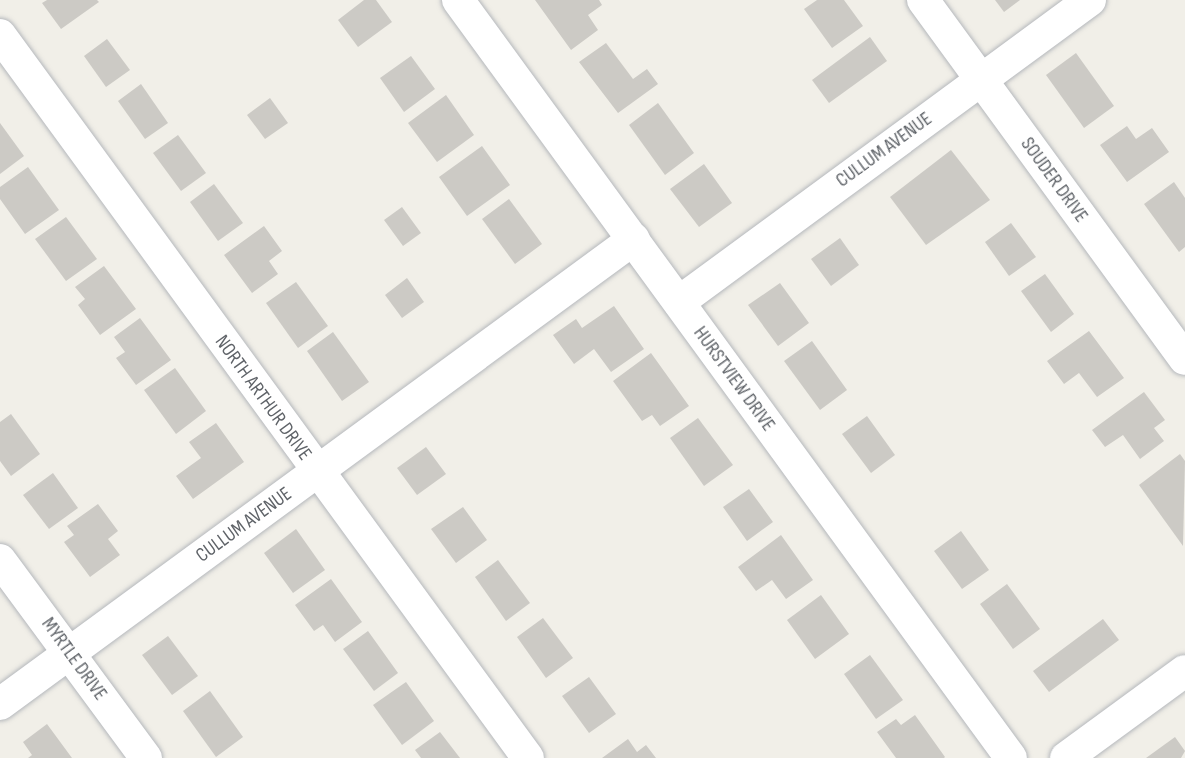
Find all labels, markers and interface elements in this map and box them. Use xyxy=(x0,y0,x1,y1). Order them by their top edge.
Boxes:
street label: CULLUM AVENUE xyxy=(831,107,937,193)
street label: SOUDER DRIVE xyxy=(1015,133,1093,227)
street label: HURSTVIEW DRIVE xyxy=(688,322,780,436)
street label: NORTH ARTHUR DRIVE xyxy=(210,331,316,465)
street label: CULLUM AVENUE xyxy=(191,482,297,568)
street label: MYRTLE DRIVE xyxy=(36,613,112,705)

